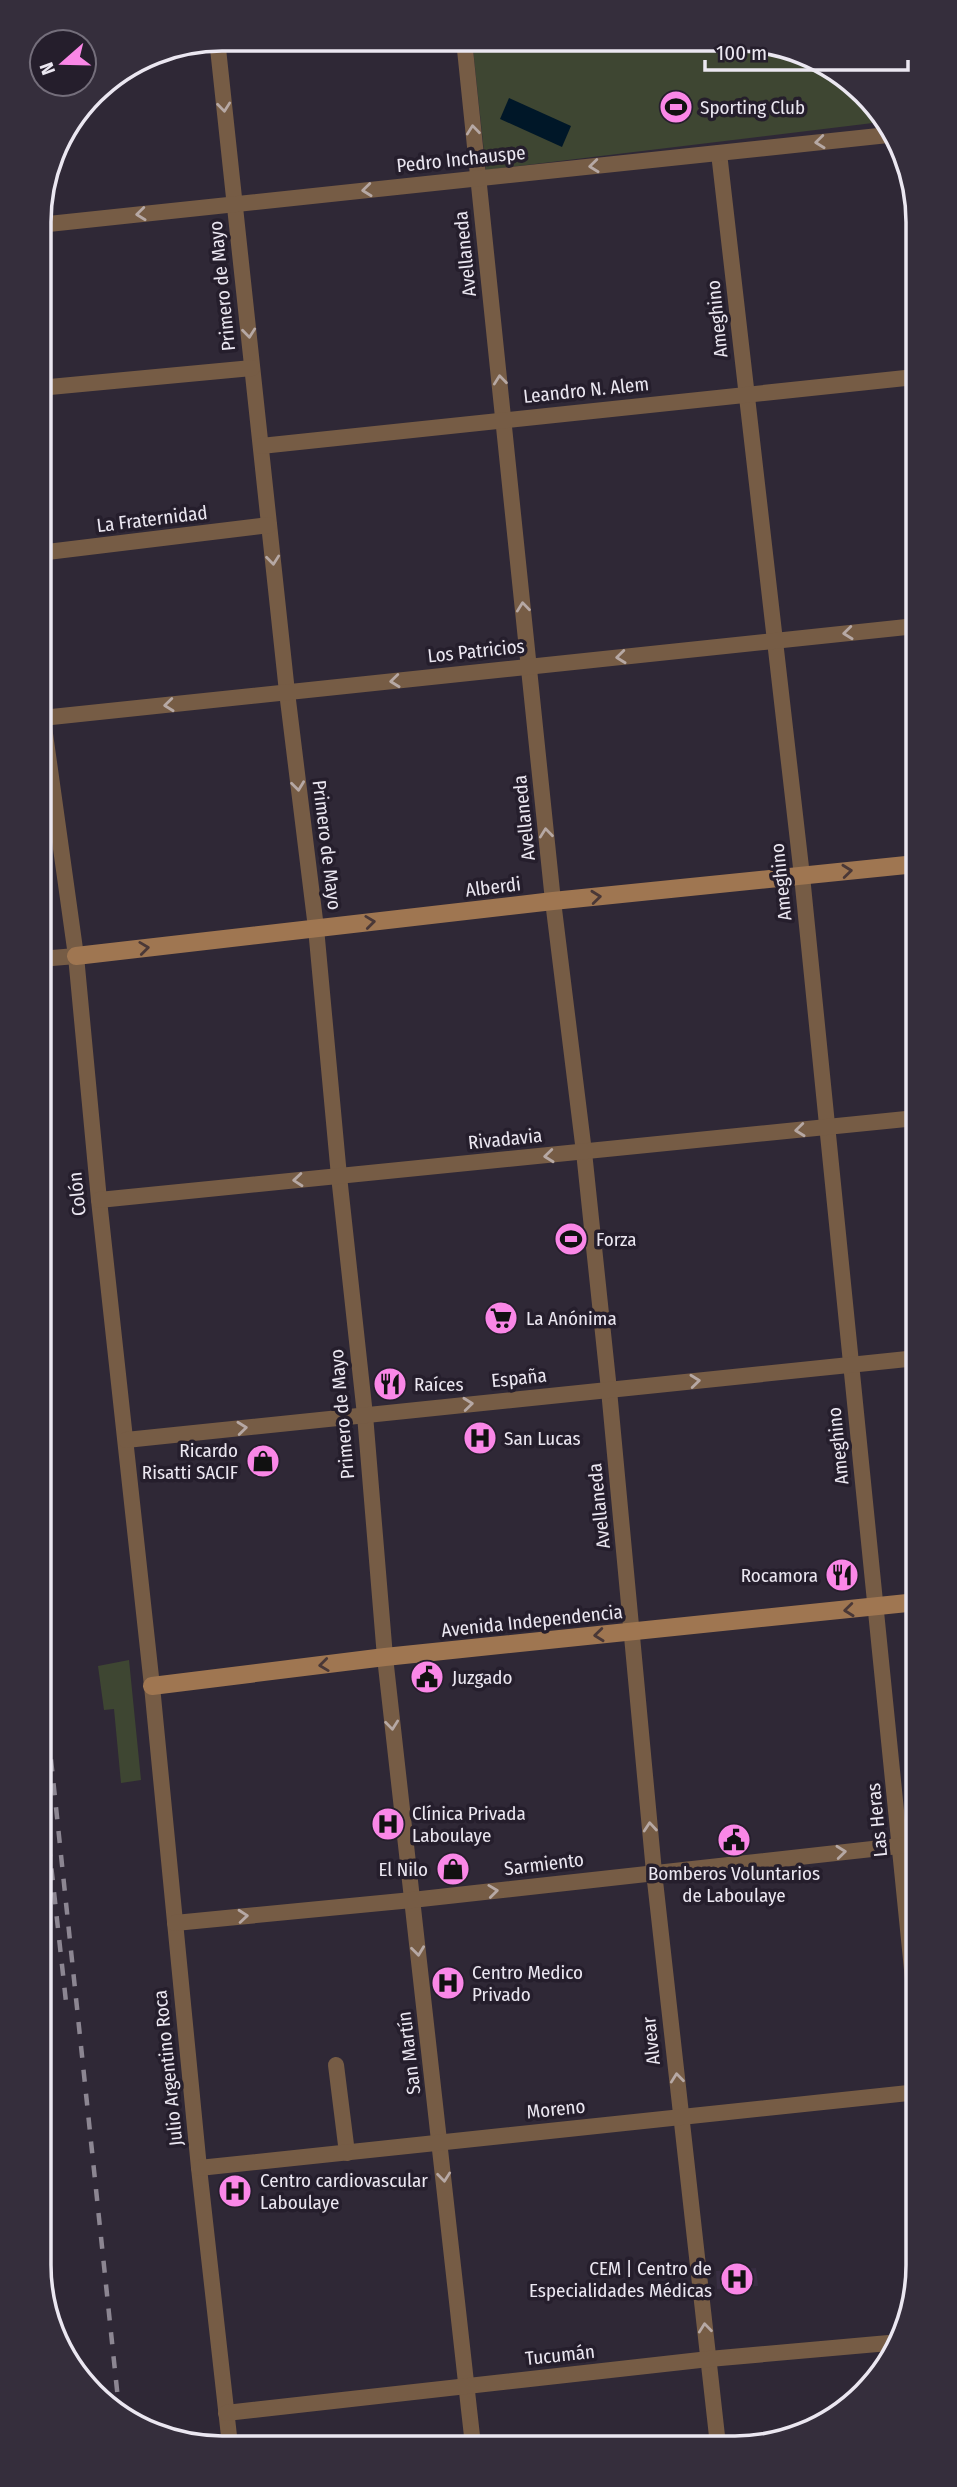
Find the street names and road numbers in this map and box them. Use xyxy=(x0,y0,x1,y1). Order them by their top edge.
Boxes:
street label: Pedro Inchauspe xyxy=(395,141,527,177)
street label: Avellaneda xyxy=(449,210,481,298)
street label: Primero de Mayo xyxy=(204,220,240,352)
street label: Ameghino xyxy=(702,279,732,359)
street label: Leandro N. Alem xyxy=(522,372,650,408)
street label: La Fraternidad xyxy=(95,501,209,537)
street label: Los Patricios xyxy=(426,634,526,668)
street label: Avellaneda xyxy=(508,774,540,862)
street label: Primero de Mayo xyxy=(308,779,346,911)
street label: Ameghino xyxy=(766,842,796,922)
street label: Alberdi xyxy=(464,872,522,902)
street label: Rivadavia xyxy=(467,1124,543,1154)
street label: Colón xyxy=(63,1171,91,1217)
street label: Primero de Mayo xyxy=(325,1348,359,1480)
street label: España xyxy=(490,1364,548,1392)
street label: Ameghino xyxy=(823,1406,853,1486)
street label: Avellaneda xyxy=(583,1462,615,1550)
street label: Avenida Independencia xyxy=(440,1600,624,1642)
street label: Las Heras xyxy=(862,1782,892,1858)
street label: Sarmiento xyxy=(503,1848,585,1880)
street label: Julio Argentino Roca xyxy=(148,1989,188,2147)
street label: San Martín xyxy=(392,2010,426,2096)
street label: Alvear xyxy=(637,2015,665,2066)
street label: Moreno xyxy=(525,2094,587,2124)
street label: Tucumán xyxy=(524,2340,596,2370)

